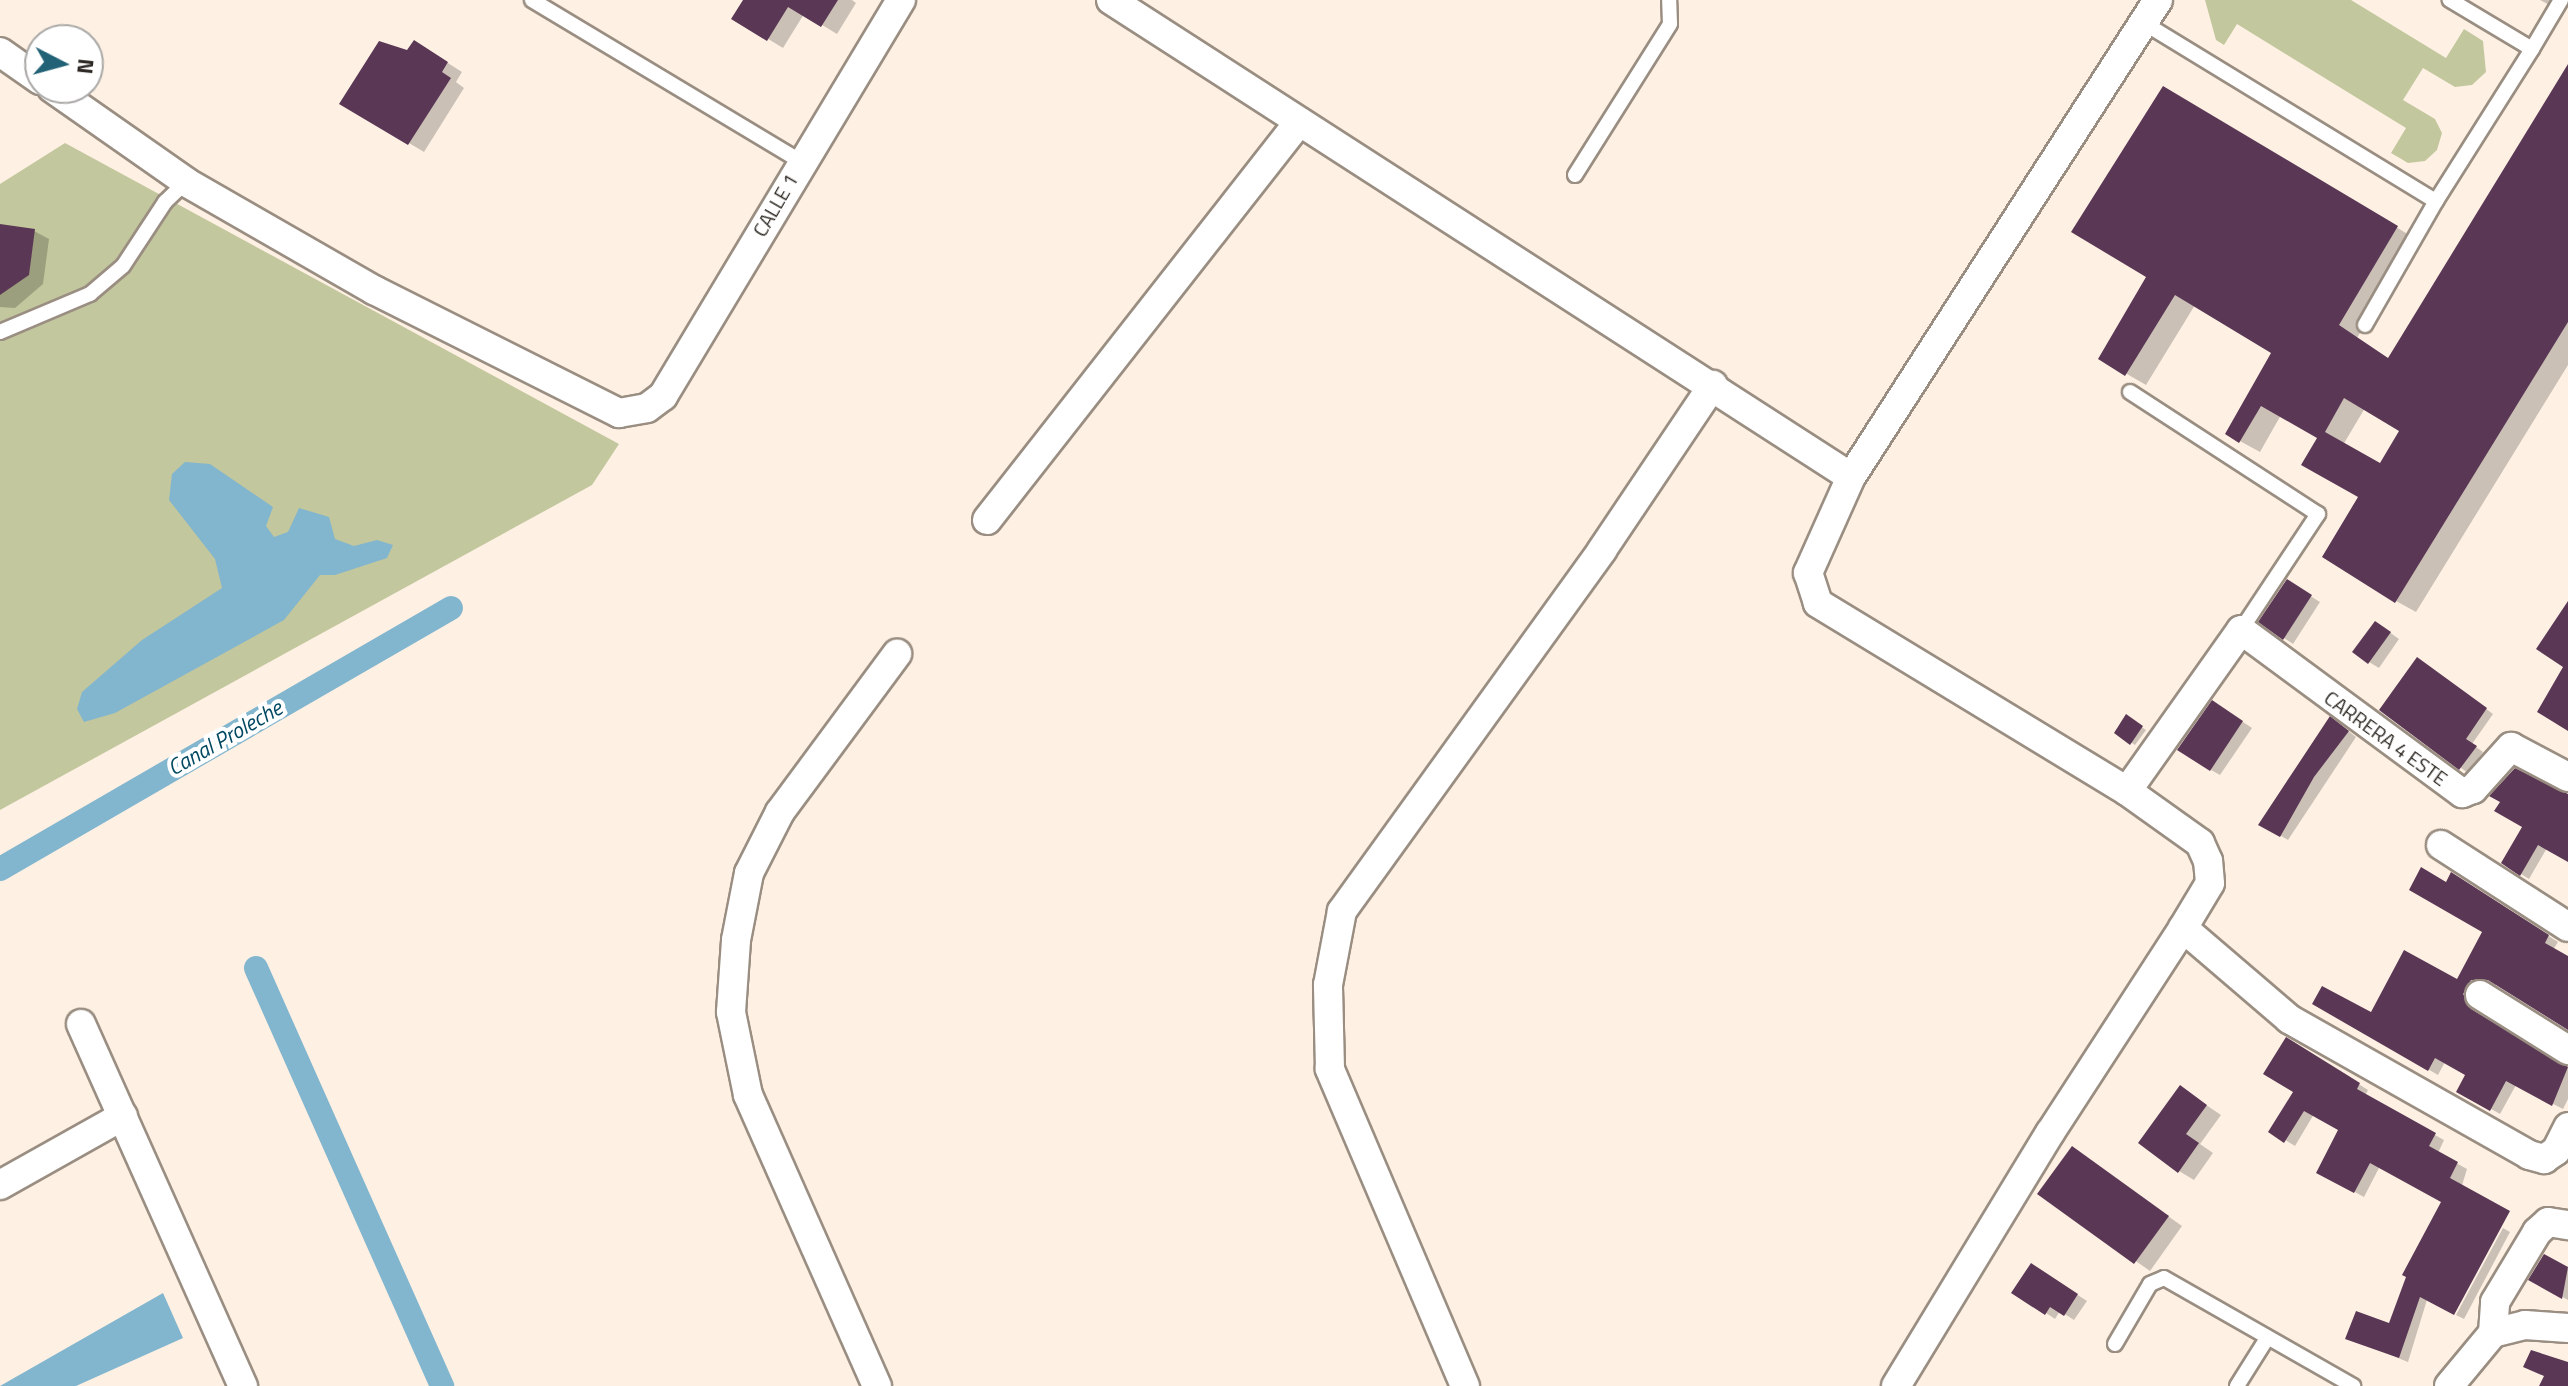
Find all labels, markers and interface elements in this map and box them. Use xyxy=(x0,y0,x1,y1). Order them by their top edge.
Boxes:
north arrow xyxy=(24,24,104,104)
text: N xyxy=(68,57,104,76)
street label: CALLE 1 xyxy=(747,169,803,241)
street label: CARRERA 4 ESTE xyxy=(2320,685,2452,791)
water label: Canal Proleche xyxy=(163,695,287,781)

